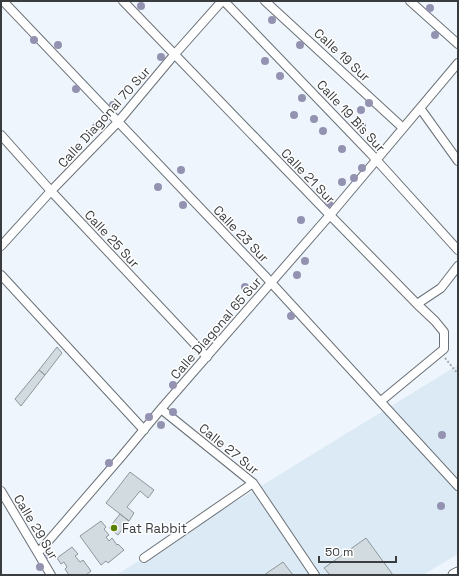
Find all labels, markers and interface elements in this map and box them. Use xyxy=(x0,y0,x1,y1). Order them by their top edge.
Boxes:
street label: Calle 19 Sur xyxy=(310,25,374,85)
street label: Calle Diagonal 70 Sur xyxy=(54,63,154,171)
street label: Calle 19 Bis Sur xyxy=(313,76,389,156)
street label: Calle 21 Sur xyxy=(277,145,339,207)
street label: Calle 23 Sur xyxy=(210,202,273,266)
street label: Calle 25 Sur xyxy=(81,207,143,272)
street label: Calle Diagonal 65 Sur xyxy=(167,273,265,383)
street label: Calle 27 Sur xyxy=(195,420,263,478)
street label: Calle 29 Sur xyxy=(10,491,62,563)
place label: Fat Rabbit xyxy=(122,520,187,537)
marker: Fat Rabbit xyxy=(109,523,119,533)
scale bar xyxy=(319,538,396,564)
text: 50 m xyxy=(325,544,353,560)

